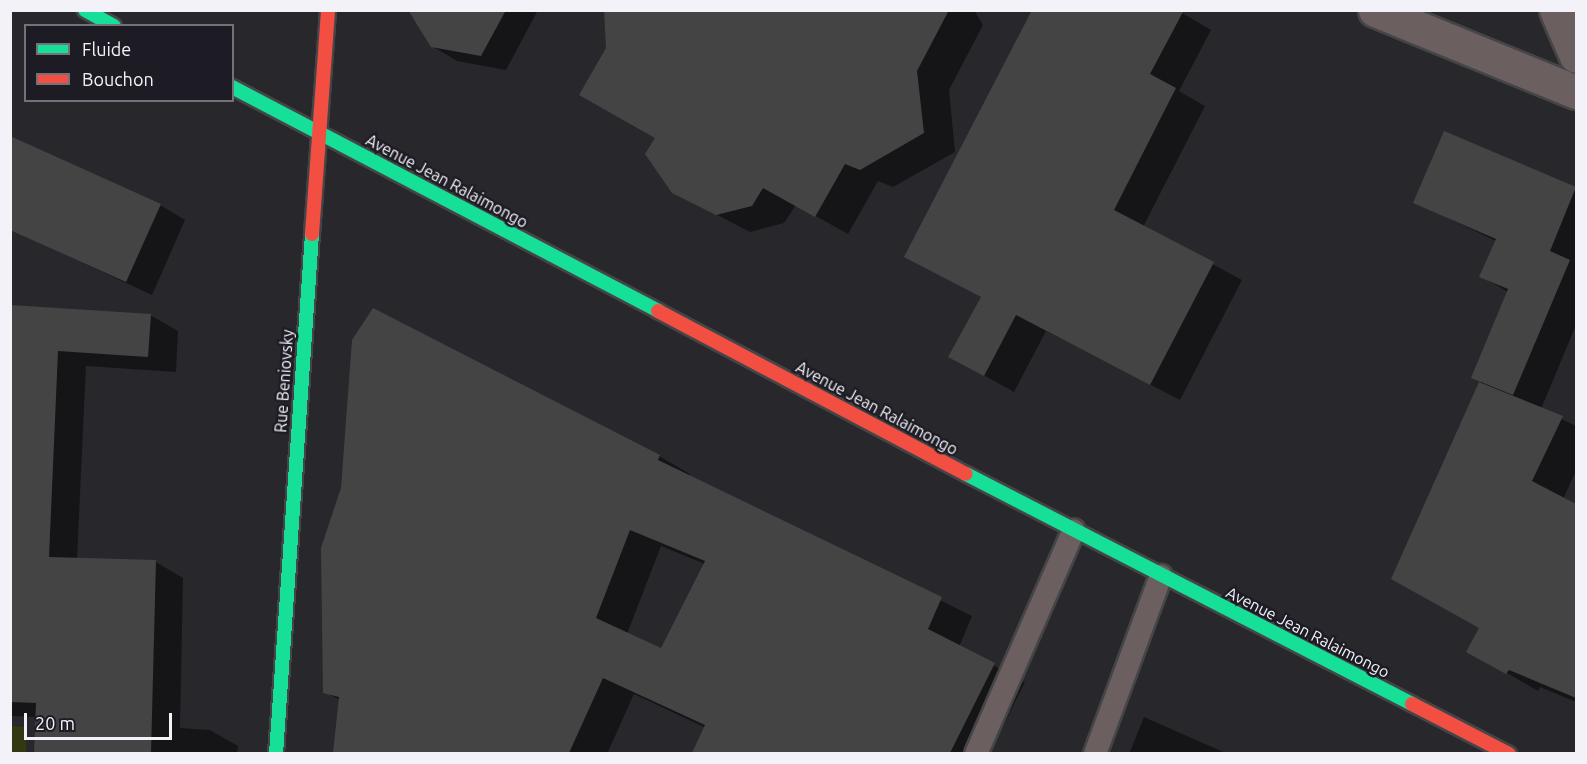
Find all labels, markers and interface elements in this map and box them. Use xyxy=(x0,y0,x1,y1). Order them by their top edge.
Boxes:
legend xyxy=(24,24,234,102)
text: Fluide xyxy=(82,39,131,59)
text: Bouchon xyxy=(82,69,154,89)
street label: Avenue Jean Ralaimongo xyxy=(363,130,531,232)
street label: Rue Beniovsky xyxy=(271,329,297,433)
street label: Avenue Jean Ralaimongo xyxy=(793,357,961,459)
street label: Avenue Jean Ralaimongo xyxy=(1223,582,1393,682)
scale bar xyxy=(27,701,176,739)
text: 20 m xyxy=(35,713,75,733)

